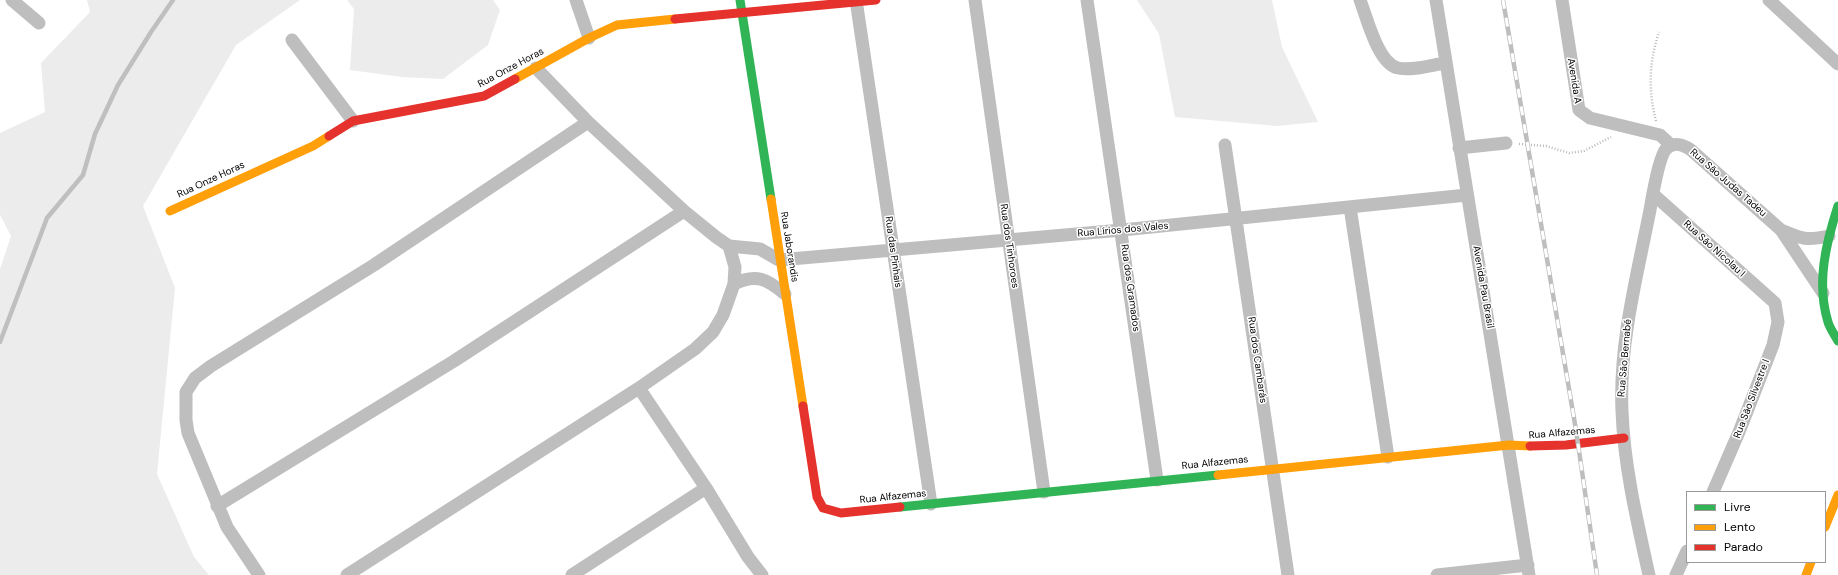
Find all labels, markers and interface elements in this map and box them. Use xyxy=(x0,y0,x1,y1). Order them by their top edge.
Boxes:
street label: Rua Onze Horas xyxy=(476,46,546,90)
street label: Avenida A xyxy=(1564,57,1584,105)
street label: Rua São Judas Tadeu xyxy=(1687,146,1769,220)
street label: Rua Onze Horas xyxy=(175,159,247,201)
street label: Rua dos Tinhoroes xyxy=(997,203,1021,289)
street label: Rua Jaborandis xyxy=(778,211,800,283)
street label: Rua das Pinhais xyxy=(882,216,904,288)
street label: Rua São Nicolau I xyxy=(1681,218,1747,280)
street label: Rua Lírios dos Vales xyxy=(1077,220,1169,240)
street label: Rua dos Gramados xyxy=(1118,244,1142,332)
street label: Avenida Pau Brasil xyxy=(1470,245,1496,329)
street label: Rua dos Cambarás xyxy=(1245,316,1269,404)
street label: Rua São Bernabé xyxy=(1616,319,1634,397)
street label: Rua São Silvestre I xyxy=(1731,358,1773,440)
street label: Rua Alfazemas xyxy=(1528,424,1596,442)
street label: Rua Alfazemas xyxy=(1181,454,1249,472)
street label: Rua Alfazemas xyxy=(859,488,927,506)
legend xyxy=(1686,491,1826,563)
text: Livre xyxy=(1724,499,1751,515)
text: Lento xyxy=(1724,519,1755,535)
text: Parado xyxy=(1724,539,1763,555)

